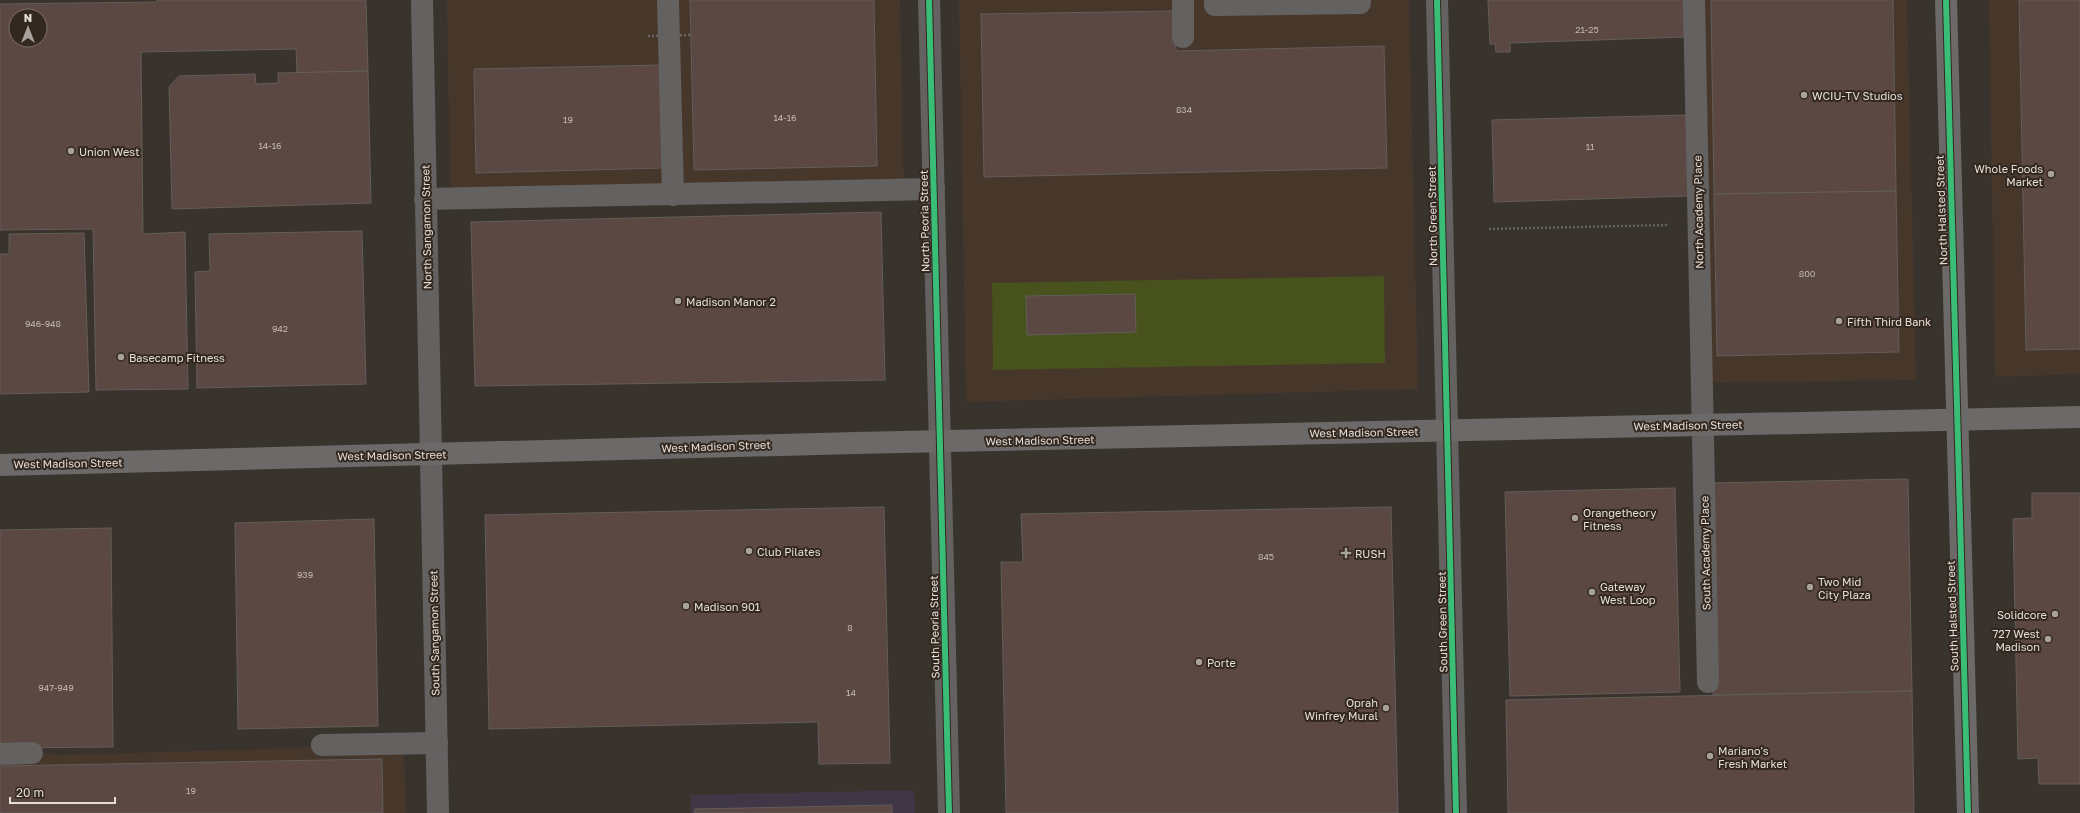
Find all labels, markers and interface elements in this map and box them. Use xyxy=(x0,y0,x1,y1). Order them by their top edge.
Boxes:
north arrow xyxy=(8,8,48,48)
text: N xyxy=(24,11,32,24)
house number: 21-25 xyxy=(1575,24,1599,35)
place label: WCIU-TV Studios xyxy=(1812,89,1903,102)
marker: WCIU-TV Studios xyxy=(1799,90,1809,100)
house number: 834 xyxy=(1176,104,1193,115)
house number: 14-16 xyxy=(773,112,797,123)
house number: 19 xyxy=(563,114,573,125)
house number: 14-16 xyxy=(258,140,282,151)
house number: 11 xyxy=(1586,141,1595,152)
place label: Union West xyxy=(79,145,140,158)
marker: Union West xyxy=(66,146,76,156)
street label: North Academy Place xyxy=(1691,155,1705,269)
street label: North Halsted Street xyxy=(1933,155,1949,265)
place label: Whole Foods Market xyxy=(1974,162,2043,188)
street label: North Sangamon Street xyxy=(418,164,434,290)
street label: North Green Street xyxy=(1425,166,1439,266)
marker: Whole Foods Market xyxy=(2046,169,2056,179)
street label: North Peoria Street xyxy=(917,170,931,272)
house number: 800 xyxy=(1799,268,1816,279)
place label: Madison Manor 2 xyxy=(686,295,776,308)
marker: Madison Manor 2 xyxy=(673,296,683,306)
place label: Fifth Third Bank xyxy=(1847,315,1931,328)
marker: Fifth Third Bank xyxy=(1834,316,1844,326)
house number: 946-948 xyxy=(25,318,61,329)
house number: 942 xyxy=(272,323,288,334)
place label: Basecamp Fitness xyxy=(129,351,225,364)
marker: Basecamp Fitness xyxy=(116,352,126,362)
street label: West Madison Street xyxy=(1633,418,1743,432)
street label: West Madison Street xyxy=(1309,425,1419,439)
street label: West Madison Street xyxy=(985,433,1095,447)
street label: West Madison Street xyxy=(661,438,771,454)
street label: West Madison Street xyxy=(337,448,447,462)
street label: West Madison Street xyxy=(13,456,123,470)
street label: South Academy Place xyxy=(1698,496,1712,610)
place label: Orangetheory Fitness xyxy=(1583,506,1656,532)
marker: Orangetheory Fitness xyxy=(1570,513,1580,523)
place label: Club Pilates xyxy=(757,545,821,558)
marker: Club Pilates xyxy=(744,546,754,556)
marker: RUSH xyxy=(1340,547,1352,559)
place label: RUSH xyxy=(1355,547,1386,560)
house number: 845 xyxy=(1258,551,1274,562)
street label: South Halsted Street xyxy=(1944,560,1960,672)
house number: 939 xyxy=(297,569,313,580)
street label: South Sangamon Street xyxy=(426,570,442,696)
street label: South Green Street xyxy=(1435,571,1449,673)
street label: South Peoria Street xyxy=(927,575,941,679)
place label: Two Mid City Plaza xyxy=(1818,575,1871,601)
place label: Gateway West Loop xyxy=(1600,580,1656,606)
marker: Two Mid City Plaza xyxy=(1805,582,1815,592)
marker: Gateway West Loop xyxy=(1587,587,1597,597)
place label: Madison 901 xyxy=(694,600,760,613)
marker: Madison 901 xyxy=(681,601,691,611)
place label: Solidcore xyxy=(1997,608,2047,621)
marker: Solidcore xyxy=(2050,609,2060,619)
house number: 8 xyxy=(847,622,853,633)
place label: 727 West Madison xyxy=(1992,627,2040,653)
marker: 727 West Madison xyxy=(2043,634,2053,644)
place label: Porte xyxy=(1207,656,1236,669)
marker: Porte xyxy=(1194,657,1204,667)
house number: 947-949 xyxy=(38,682,74,693)
house number: 14 xyxy=(846,687,856,698)
place label: Oprah Winfrey Mural xyxy=(1304,696,1378,722)
marker: Oprah Winfrey Mural xyxy=(1381,703,1391,713)
place label: Mariano's Fresh Market xyxy=(1718,744,1787,770)
marker: Mariano's Fresh Market xyxy=(1705,751,1715,761)
scale bar xyxy=(10,779,115,805)
text: 20 m xyxy=(16,785,44,800)
house number: 19 xyxy=(186,785,196,796)

